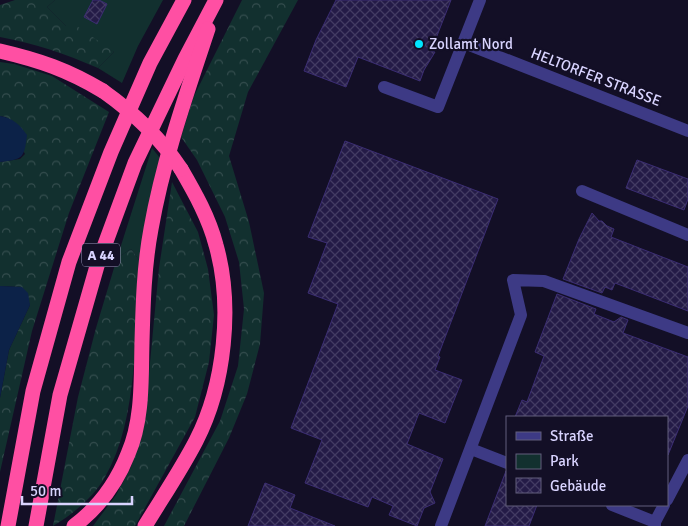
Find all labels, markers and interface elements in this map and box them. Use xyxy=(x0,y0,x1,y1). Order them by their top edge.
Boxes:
place label: Zollamt Nord xyxy=(429,35,513,53)
marker: Zollamt Nord xyxy=(413,38,425,50)
street label: HELTORFER STRASSE xyxy=(528,44,664,110)
road number: A 44 xyxy=(82,244,120,266)
legend xyxy=(506,416,668,506)
text: Straße xyxy=(550,427,594,445)
text: Park xyxy=(550,452,579,470)
scale bar xyxy=(22,474,132,506)
text: Gebäude xyxy=(550,477,606,495)
text: 50 m xyxy=(30,482,61,500)

